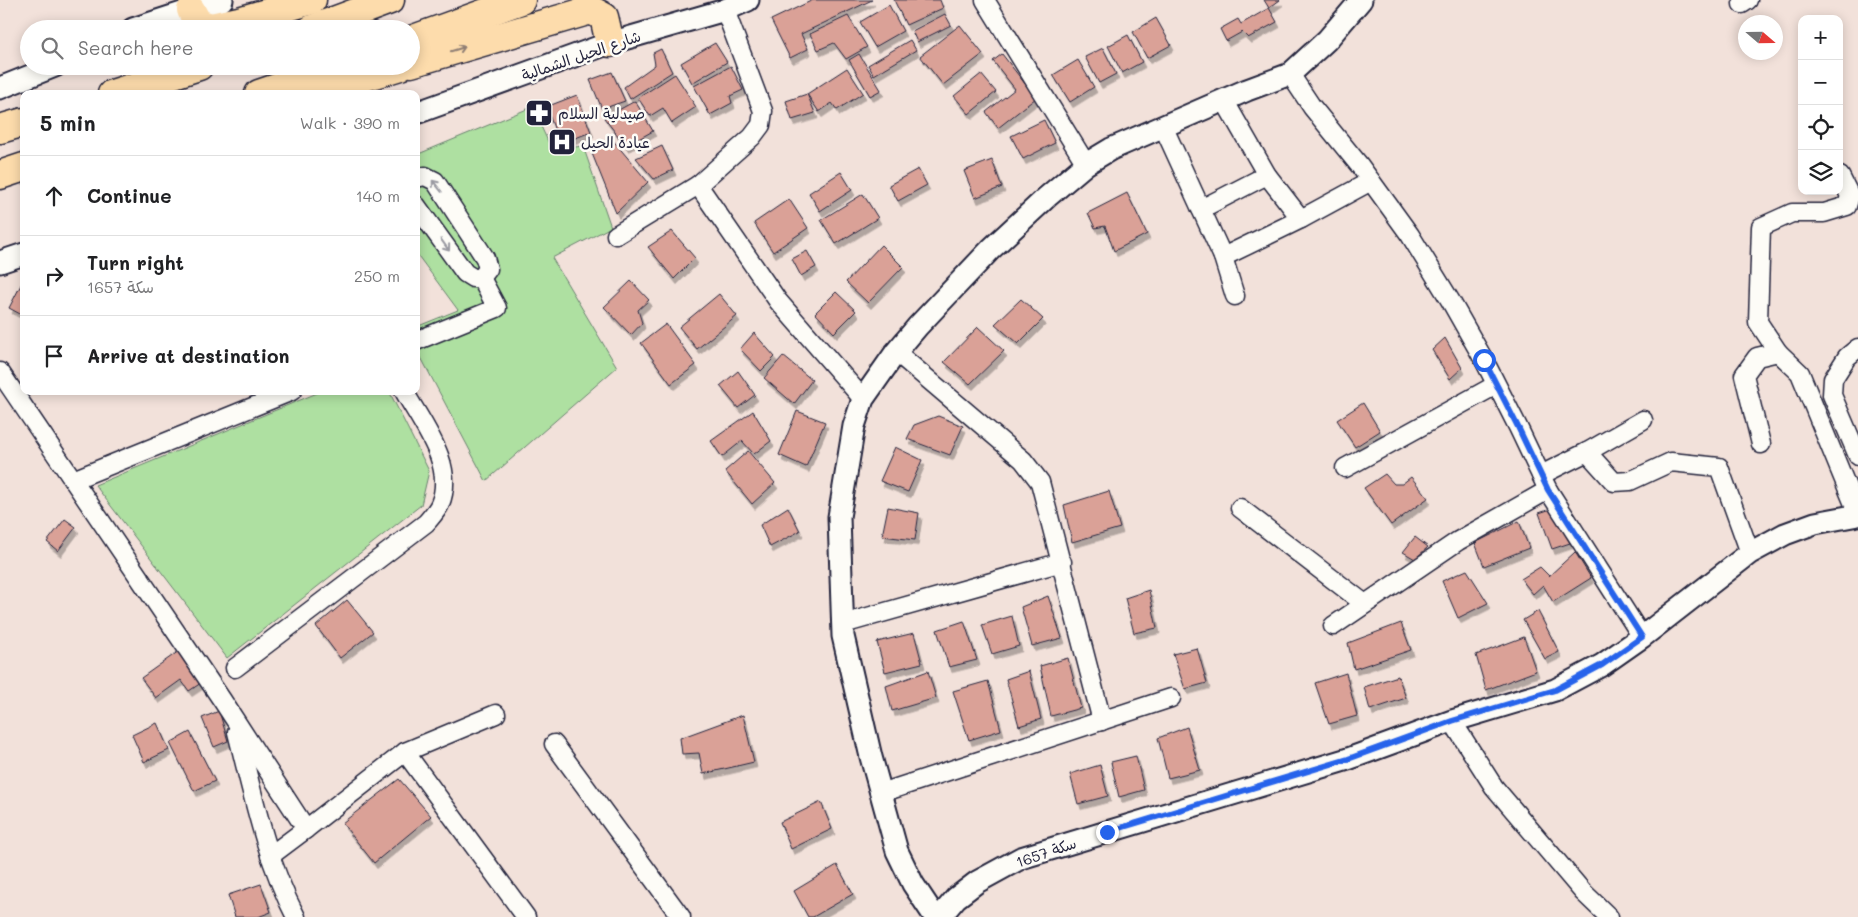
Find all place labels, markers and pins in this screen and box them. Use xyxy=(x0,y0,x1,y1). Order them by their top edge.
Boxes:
pharmacy icon: صيدلية السلام xyxy=(524,98,554,128)
place label: صيدلية السلام xyxy=(558,103,645,125)
hospital icon: عيادة الحيل xyxy=(547,127,577,157)
place label: عيادة الحيل xyxy=(581,132,650,152)

